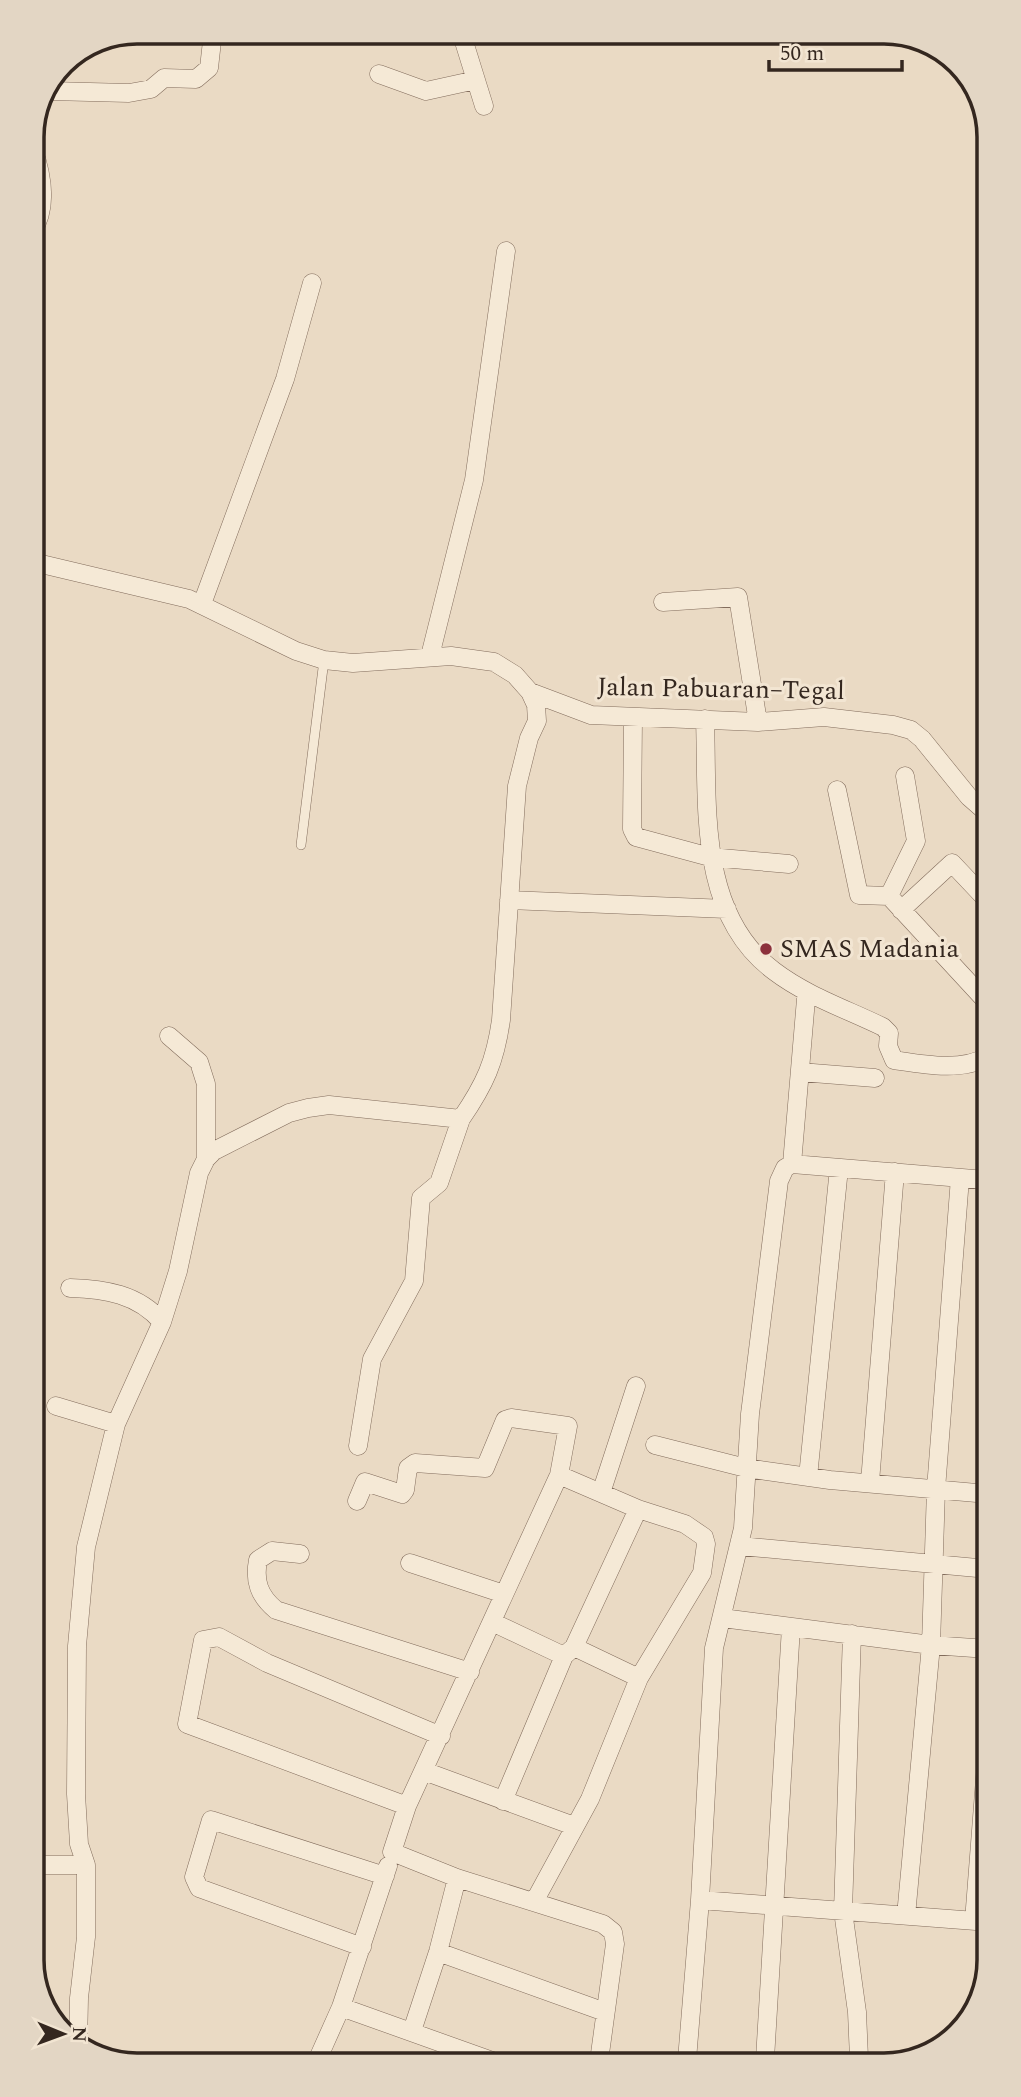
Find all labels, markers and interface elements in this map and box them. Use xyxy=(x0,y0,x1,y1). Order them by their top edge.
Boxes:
scale bar xyxy=(769,28,902,72)
text: 50 m xyxy=(780,38,824,70)
street label: Jalan Pabuaran–Tegal xyxy=(597,667,845,711)
place label: SMAS Madania xyxy=(780,929,960,969)
marker: SMAS Madania xyxy=(758,941,774,957)
north arrow xyxy=(28,1999,98,2069)
text: N xyxy=(64,2026,93,2042)

